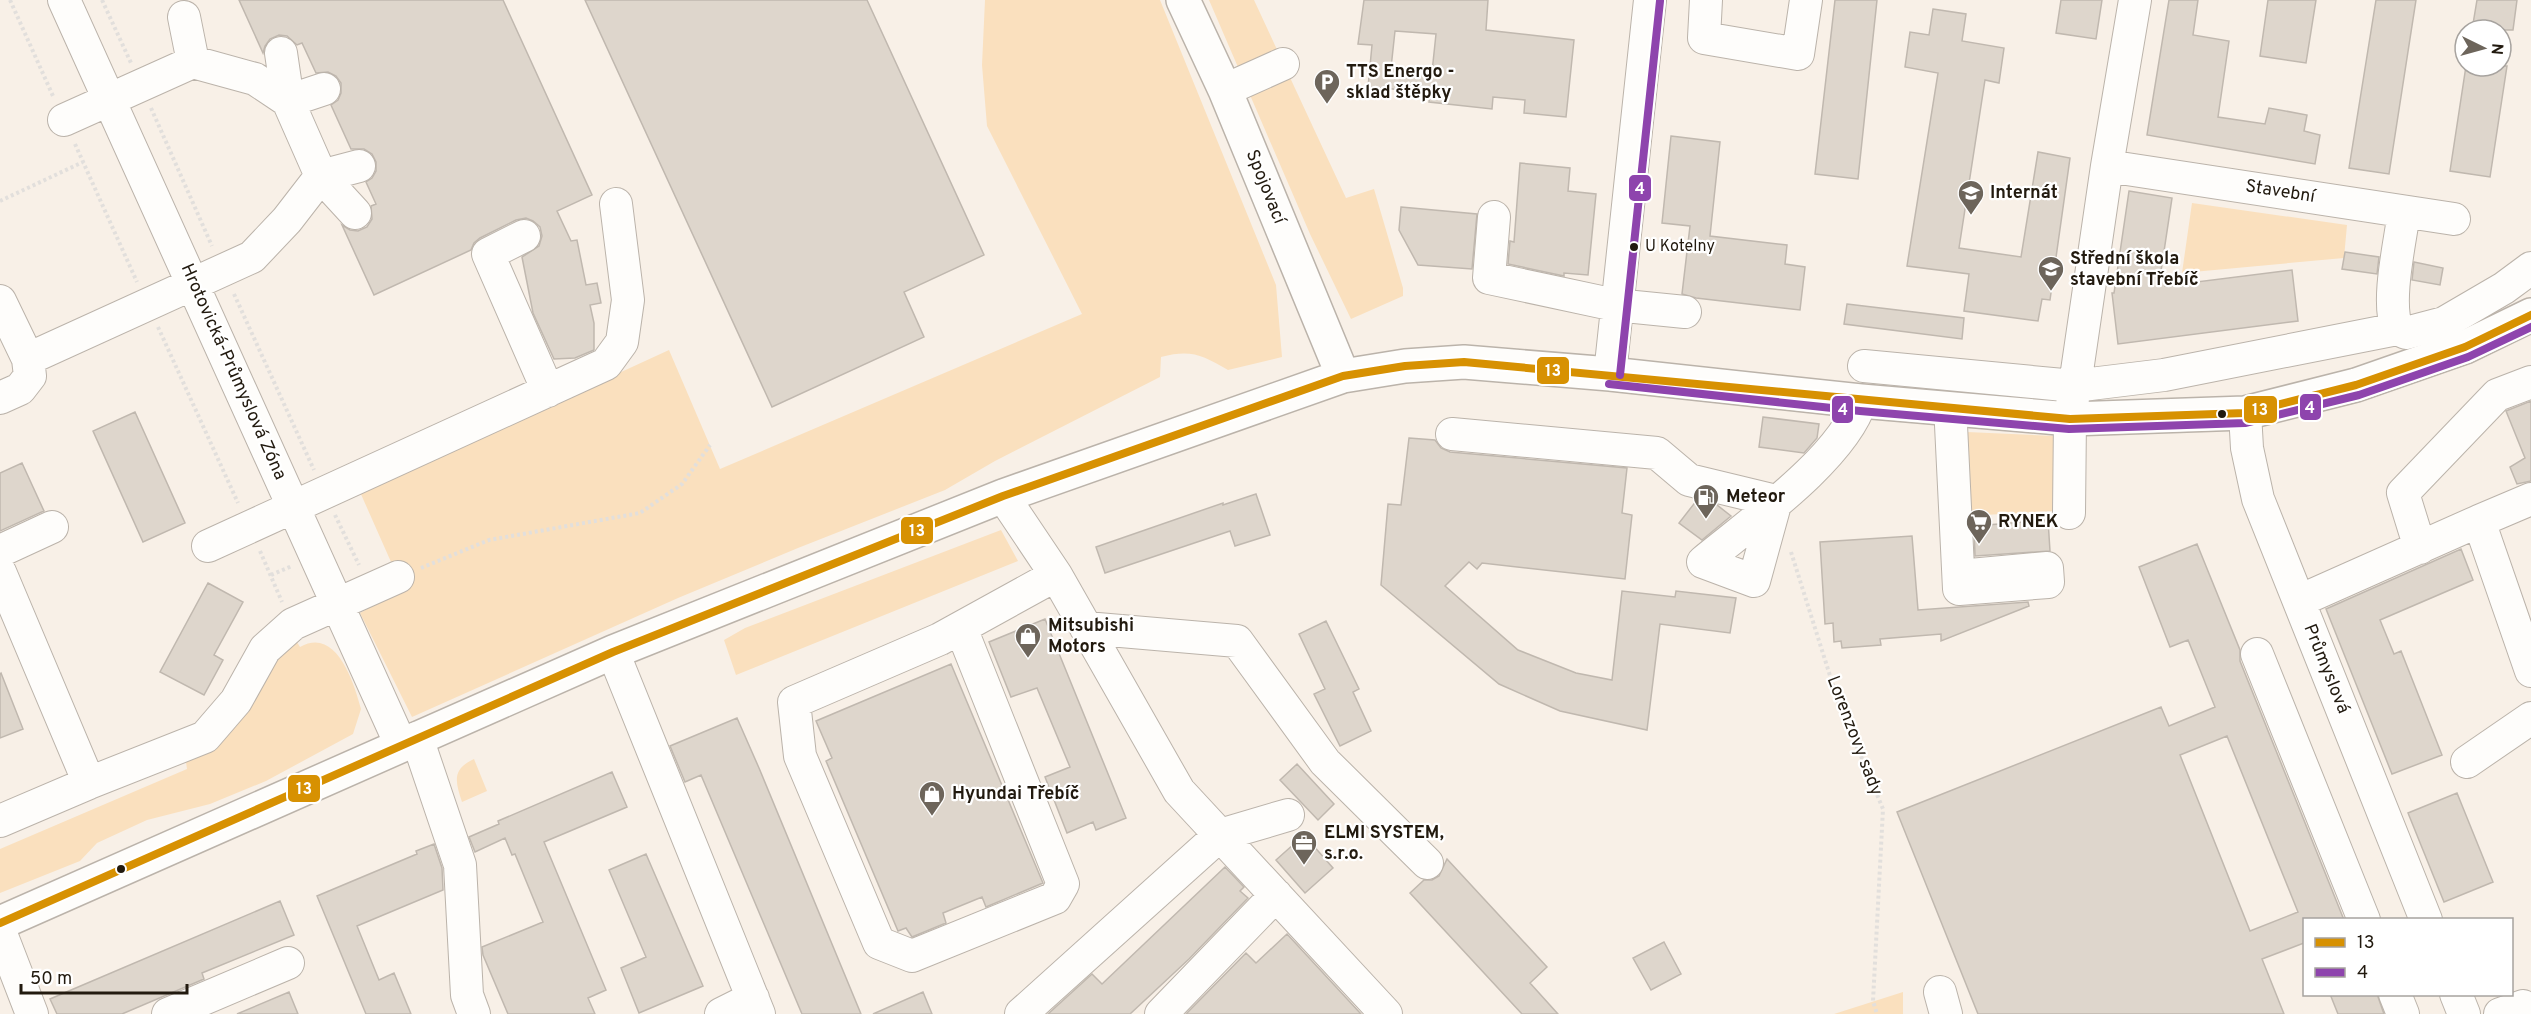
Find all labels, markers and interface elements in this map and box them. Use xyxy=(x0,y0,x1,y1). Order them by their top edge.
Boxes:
north arrow xyxy=(2453,18,2513,78)
text: N xyxy=(2485,43,2506,56)
place label: TTS Energo - sklad štěpky xyxy=(1346,61,1455,105)
parking icon: TTS Energo - sklad štěpky xyxy=(1312,67,1342,105)
street label: Spojovací xyxy=(1240,147,1291,229)
line badge: 4 xyxy=(1628,174,1652,202)
street label: Stavební xyxy=(2244,175,2318,209)
school or university icon: Internát xyxy=(1956,178,1986,216)
text: 4 xyxy=(1635,180,1645,200)
place label: Internát xyxy=(1990,182,2058,205)
place label: U Kotelny xyxy=(1645,237,1715,257)
marker: U Kotelny xyxy=(1628,241,1640,253)
place label: Střední škola stavební Třebíč xyxy=(2070,248,2199,292)
school or university icon: Střední škola stavební Třebíč xyxy=(2036,254,2066,292)
street label: Hrotovická-Průmyslová Zóna xyxy=(175,260,291,484)
line badge: 13 xyxy=(1536,356,1570,385)
text: 13 xyxy=(1545,362,1561,382)
line badge: 4 xyxy=(2299,393,2322,421)
line badge: 4 xyxy=(1831,395,1854,424)
line badge: 13 xyxy=(2243,395,2278,424)
text: 4 xyxy=(2305,399,2315,419)
text: 4 xyxy=(1838,401,1848,421)
text: 13 xyxy=(2252,401,2268,421)
unlabelled marker xyxy=(2216,408,2228,420)
fuel station icon: Meteor xyxy=(1691,482,1721,520)
place label: Meteor xyxy=(1726,486,1786,509)
supermarket icon: RYNEK xyxy=(1964,507,1994,545)
place label: RYNEK xyxy=(1998,511,2059,534)
line badge: 13 xyxy=(900,516,934,545)
text: 13 xyxy=(909,522,925,542)
place label: Mitsubishi Motors xyxy=(1048,615,1134,659)
shop icon: Mitsubishi Motors xyxy=(1013,621,1043,659)
street label: Průmyslová xyxy=(2298,621,2354,717)
street label: Lorenzovy sady xyxy=(1821,673,1887,799)
line badge: 13 xyxy=(287,774,321,803)
shop icon: Hyundai Třebíč xyxy=(917,779,947,817)
text: 13 xyxy=(296,780,312,800)
place label: Hyundai Třebíč xyxy=(952,783,1080,806)
place label: ELMI SYSTEM, s.r.o. xyxy=(1324,822,1444,866)
office icon: ELMI SYSTEM, s.r.o. xyxy=(1289,828,1319,866)
unlabelled marker xyxy=(115,863,127,875)
legend xyxy=(2303,918,2513,996)
text: 13 xyxy=(2357,932,2375,955)
scale bar xyxy=(21,957,188,995)
text: 4 xyxy=(2357,962,2368,985)
text: 50 m xyxy=(30,968,72,991)

